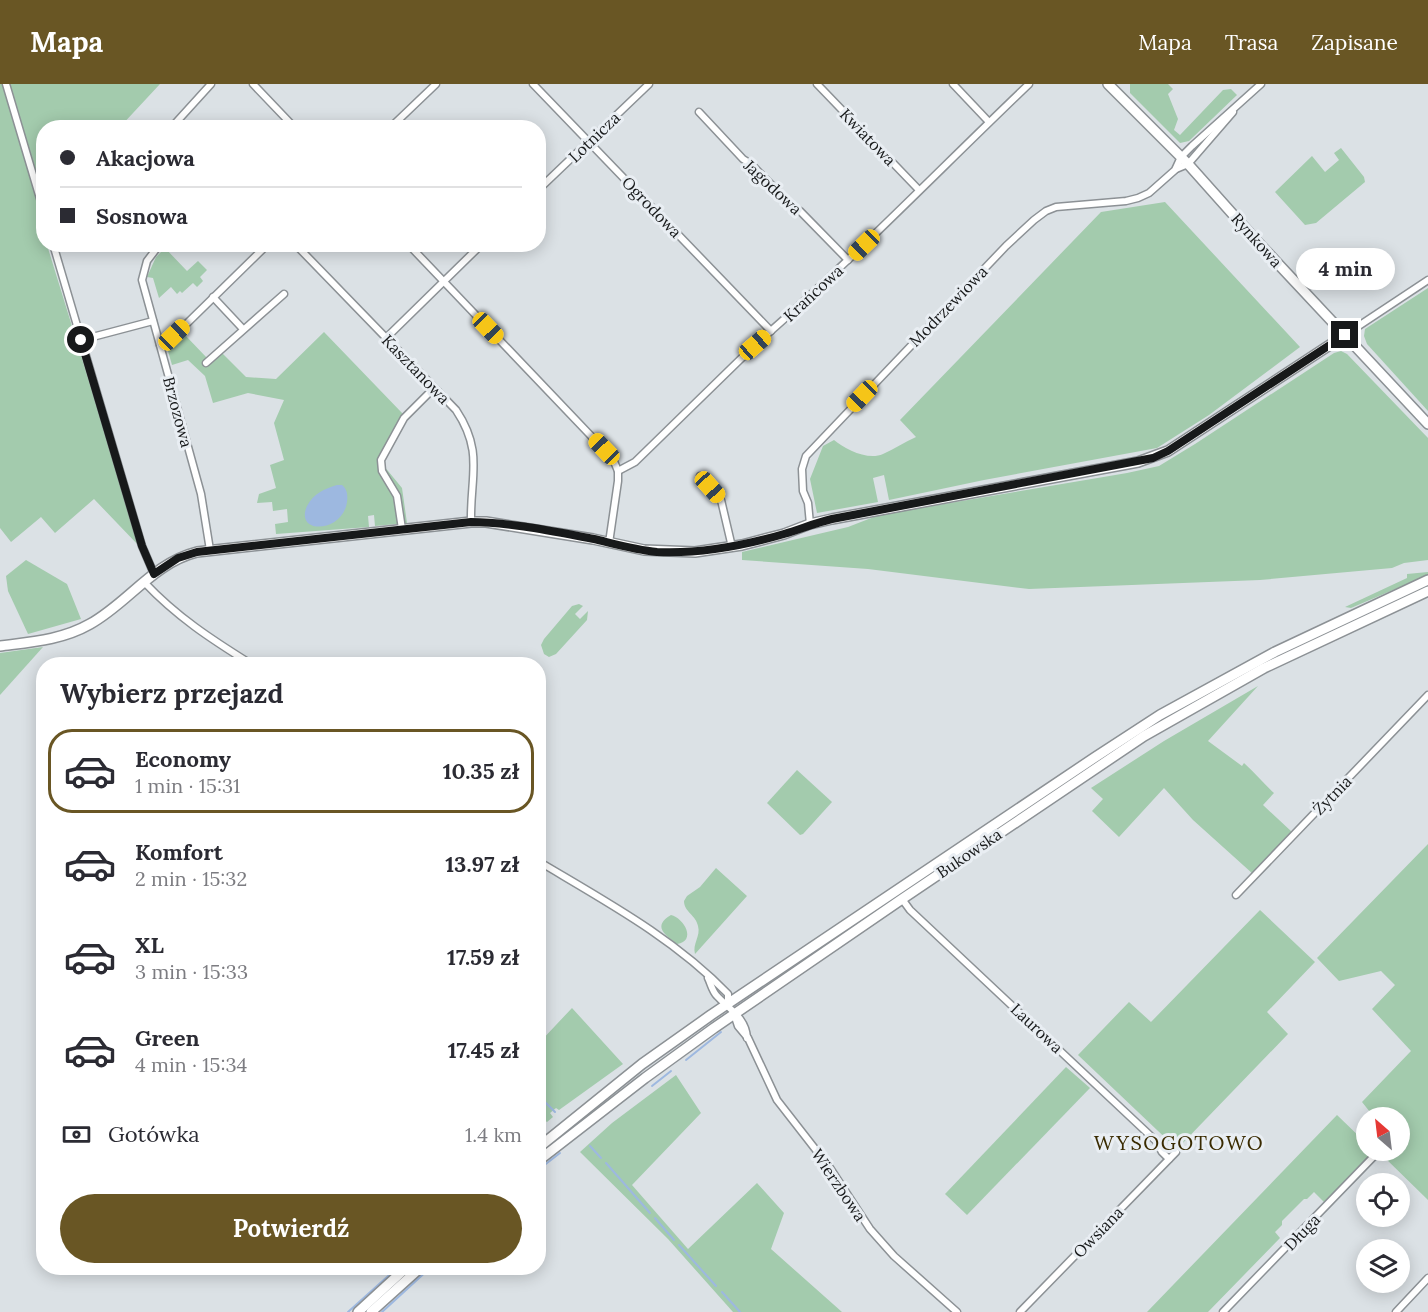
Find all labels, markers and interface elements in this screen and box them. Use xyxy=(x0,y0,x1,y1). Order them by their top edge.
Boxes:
text: Mapa xyxy=(30,24,103,60)
text: Mapa xyxy=(1138,29,1192,56)
text: Trasa xyxy=(1225,29,1278,56)
text: Zapisane xyxy=(1311,29,1398,56)
street label: Kwiatowa xyxy=(836,104,900,170)
street label: Lotnicza xyxy=(564,108,624,166)
text: Akacjowa xyxy=(96,144,195,172)
street label: Jagodowa xyxy=(739,155,806,219)
street label: Ogrodowa xyxy=(618,172,686,242)
text: Sosnowa xyxy=(96,202,188,230)
street label: Rynkowa xyxy=(1227,209,1287,271)
car xyxy=(845,226,883,264)
callout: 4 min xyxy=(1296,248,1394,290)
text: 4 min xyxy=(1319,256,1372,281)
street label: Krańcowa xyxy=(779,260,847,326)
street label: Modrzewiowa xyxy=(904,261,992,351)
car xyxy=(469,309,507,347)
car xyxy=(155,316,193,354)
route end xyxy=(1331,321,1358,348)
route start xyxy=(67,326,94,353)
car xyxy=(736,326,774,364)
street label: Kasztanowa xyxy=(378,330,454,408)
street label: Brzozowa xyxy=(159,374,197,450)
car xyxy=(843,377,881,415)
car xyxy=(585,430,623,468)
car xyxy=(691,468,729,506)
text: Wybierz przejazd xyxy=(60,676,284,710)
icon: car xyxy=(63,744,117,798)
text: Economy xyxy=(135,745,231,773)
text: 10.35 zł xyxy=(443,757,519,785)
street label: Żytnia xyxy=(1308,771,1356,819)
text: 1 min · 15:31 xyxy=(135,773,240,798)
street label: Bukowska xyxy=(933,824,1005,882)
icon: car xyxy=(63,837,117,891)
text: Komfort xyxy=(135,838,223,866)
text: 13.97 zł xyxy=(445,850,519,878)
text: 2 min · 15:32 xyxy=(135,866,247,891)
icon: car xyxy=(63,930,117,984)
text: XL xyxy=(135,931,164,959)
text: 17.59 zł xyxy=(447,943,519,971)
text: 3 min · 15:33 xyxy=(135,959,248,984)
street label: Laurowa xyxy=(1007,999,1067,1057)
icon: car xyxy=(63,1023,117,1077)
text: Green xyxy=(135,1024,200,1052)
text: 17.45 zł xyxy=(448,1036,519,1064)
text: 4 min · 15:34 xyxy=(135,1052,247,1077)
north arrow xyxy=(1356,1107,1410,1161)
map controls xyxy=(1356,1107,1410,1293)
icon: cash xyxy=(60,1118,93,1151)
text: Gotówka xyxy=(108,1120,200,1148)
text: 1.4 km xyxy=(465,1122,522,1147)
district label: WYSOGOTOWO xyxy=(1094,1130,1264,1155)
street label: Wierzbowa xyxy=(807,1145,871,1225)
button: locate xyxy=(1356,1173,1410,1227)
button: Potwierdź xyxy=(60,1194,522,1263)
street label: Owsiana xyxy=(1069,1202,1127,1262)
street label: Długa xyxy=(1280,1210,1324,1254)
button: layers xyxy=(1356,1239,1410,1293)

